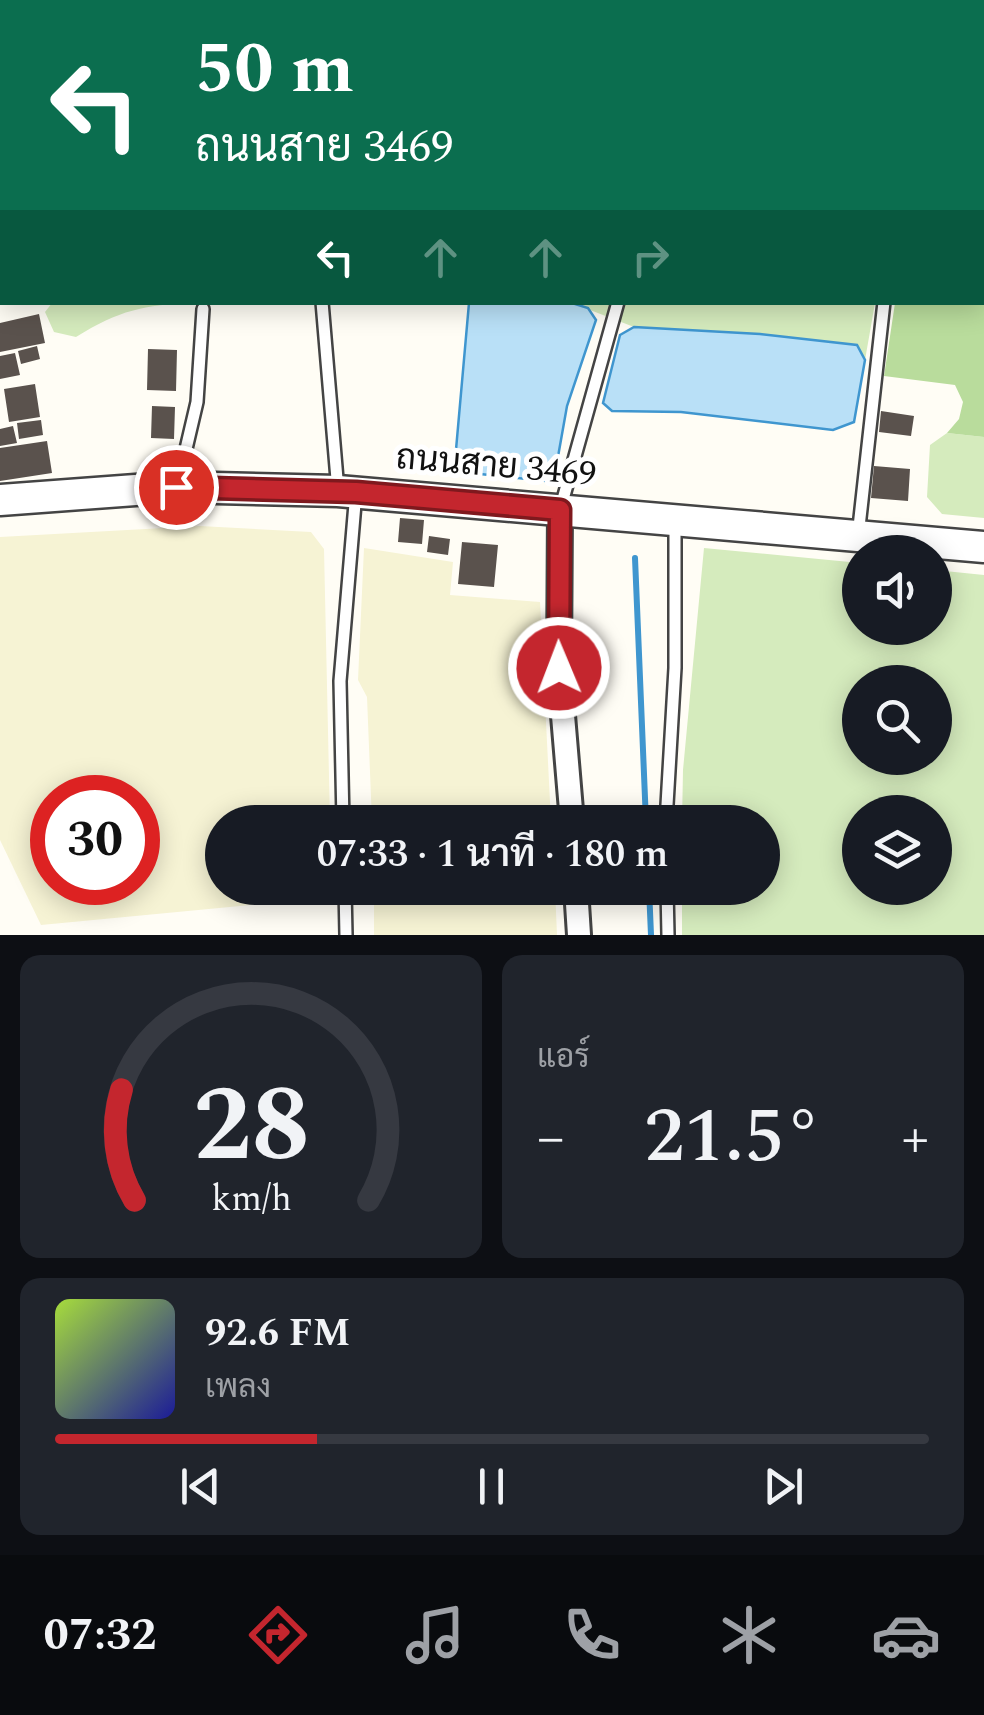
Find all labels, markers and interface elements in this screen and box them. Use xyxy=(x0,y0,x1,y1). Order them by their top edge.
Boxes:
text: 50 m xyxy=(195,17,354,123)
icon: left xyxy=(30,40,160,170)
text: ถนนสาย 3469 xyxy=(195,113,453,182)
icon: left xyxy=(308,230,363,285)
icon: ahead xyxy=(413,230,468,285)
icon: ahead xyxy=(518,230,573,285)
icon: right xyxy=(623,230,678,285)
street label: ถนนสาย 3469 xyxy=(394,431,598,501)
pin xyxy=(134,445,219,530)
icon: arrive xyxy=(149,460,204,515)
map controls xyxy=(842,535,952,905)
button: sound xyxy=(842,535,952,645)
position arrow xyxy=(507,616,611,720)
button: search xyxy=(842,665,952,775)
speed limit sign: 30 xyxy=(30,775,160,905)
button: layers xyxy=(842,795,952,905)
text: 07:33 · 1 นาที · 180 m xyxy=(317,826,668,884)
text: แอร์ xyxy=(537,1033,590,1082)
text: 28 xyxy=(193,1048,309,1206)
text: 21.5° xyxy=(644,1081,822,1195)
text: − xyxy=(537,1097,565,1180)
text: + xyxy=(901,1097,929,1180)
text: km/h xyxy=(211,1172,291,1227)
text: 92.6 FM xyxy=(205,1305,350,1363)
text: เพลง xyxy=(205,1363,271,1412)
icon: previous xyxy=(173,1459,228,1514)
icon: pause xyxy=(464,1459,519,1514)
icon: next xyxy=(756,1459,811,1514)
icon: directions xyxy=(243,1600,313,1670)
icon: music xyxy=(400,1600,470,1670)
icon: phone xyxy=(557,1600,627,1670)
icon: climate xyxy=(714,1600,784,1670)
icon: car xyxy=(871,1600,941,1670)
text: 07:32 xyxy=(43,1601,156,1670)

